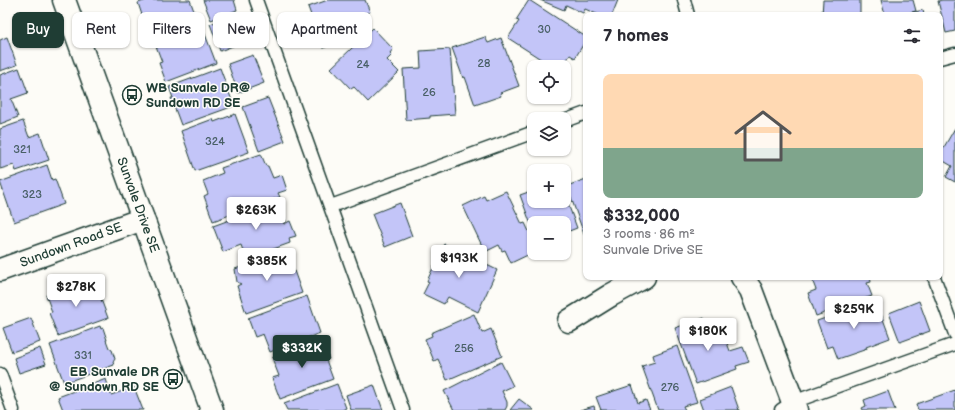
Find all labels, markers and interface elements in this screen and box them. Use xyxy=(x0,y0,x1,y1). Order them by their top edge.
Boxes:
chip: Buy xyxy=(12,12,64,48)
chip: Rent xyxy=(72,12,130,48)
chip: Filters xyxy=(138,12,205,48)
chip: New xyxy=(213,12,269,48)
chip: Apartment xyxy=(277,12,372,48)
house number: 30 xyxy=(537,23,551,36)
icon: filters xyxy=(901,25,923,47)
text: 7 homes xyxy=(603,26,669,46)
house number: 28 xyxy=(478,57,490,70)
house number: 24 xyxy=(356,58,370,71)
map controls xyxy=(527,60,571,260)
button: locate xyxy=(527,60,571,104)
place label: WB Sunvale DR@ Sundown RD SE xyxy=(146,80,251,111)
bus stop icon: WB Sunvale DR@ Sundown RD SE xyxy=(121,84,143,106)
house number: 26 xyxy=(422,86,436,99)
icon: home xyxy=(727,100,799,172)
button: layers xyxy=(527,112,571,156)
house number: 324 xyxy=(205,135,225,148)
house number: 321 xyxy=(13,143,31,156)
street label: Sunvale Drive SE xyxy=(113,155,163,255)
button: + xyxy=(527,164,571,208)
house number: 323 xyxy=(22,188,42,201)
pin: $263K xyxy=(228,197,284,231)
text: $263K xyxy=(236,202,276,218)
text: $332,000 xyxy=(603,206,680,226)
button: − xyxy=(527,216,571,260)
street label: Sundown Road SE xyxy=(18,219,125,271)
text: 3 rooms · 86 m² xyxy=(603,226,695,242)
text: Sunvale Drive SE xyxy=(603,242,703,258)
pin: $193K xyxy=(431,245,487,279)
pin: $385K xyxy=(239,248,295,282)
text: $193K xyxy=(440,250,478,266)
text: $385K xyxy=(247,253,287,269)
pin: $278K xyxy=(48,274,104,308)
text: $278K xyxy=(56,279,96,295)
pin: $259K xyxy=(826,296,882,330)
text: $259K xyxy=(834,301,874,317)
pin: $180K xyxy=(680,318,736,352)
text: $180K xyxy=(689,323,727,339)
pin: $332K xyxy=(274,335,330,369)
text: $332K xyxy=(282,340,322,356)
house number: 256 xyxy=(454,342,474,355)
house number: 331 xyxy=(74,349,92,362)
place label: EB Sunvale DR @ Sundown RD SE xyxy=(49,364,160,395)
bus stop icon: EB Sunvale DR @ Sundown RD SE xyxy=(162,368,184,390)
house number: 276 xyxy=(661,381,680,394)

